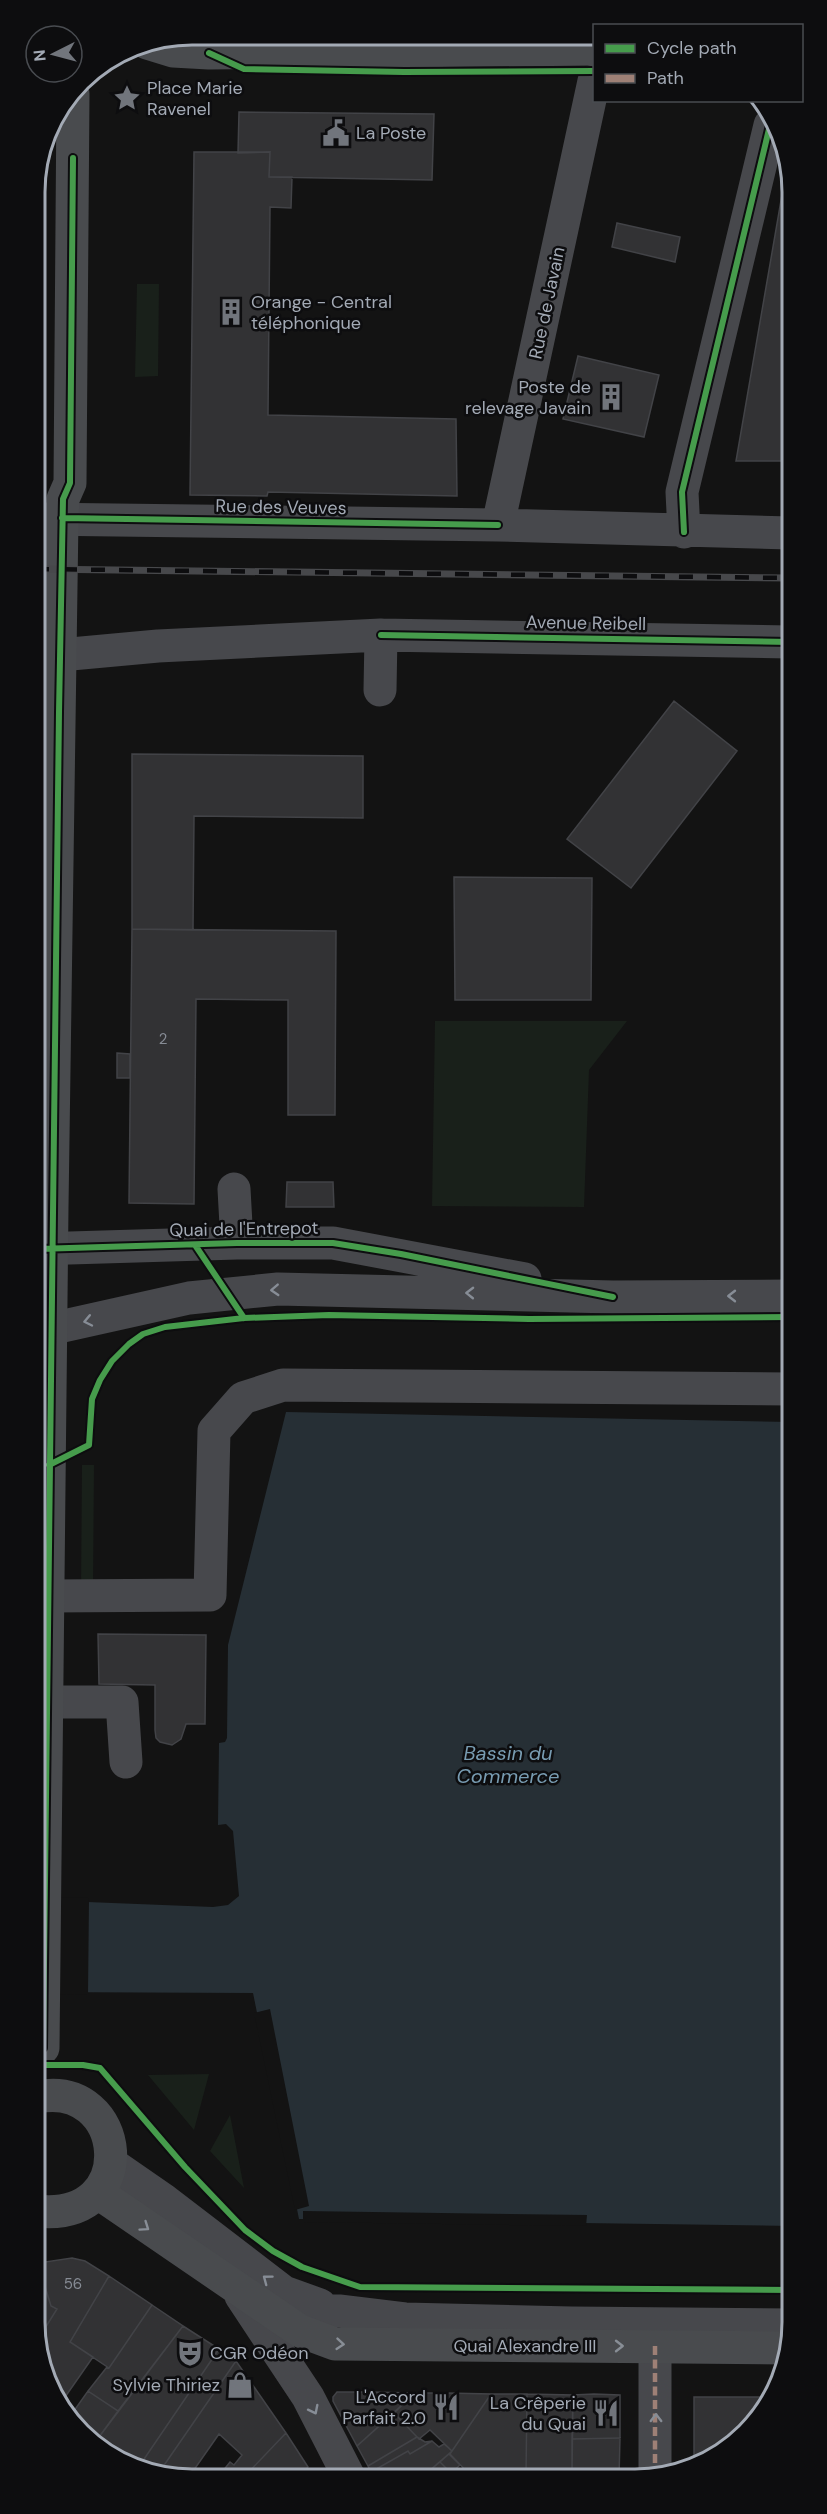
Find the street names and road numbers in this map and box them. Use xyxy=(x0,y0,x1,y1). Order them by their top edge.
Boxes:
street label: Rue de Javain xyxy=(523,245,571,361)
street label: Rue des Veuves xyxy=(215,494,347,520)
street label: Avenue Reibell xyxy=(526,610,646,636)
street label: Quai de l'Entrepot xyxy=(169,1216,319,1242)
street label: Quai Alexandre III xyxy=(453,2334,597,2358)

